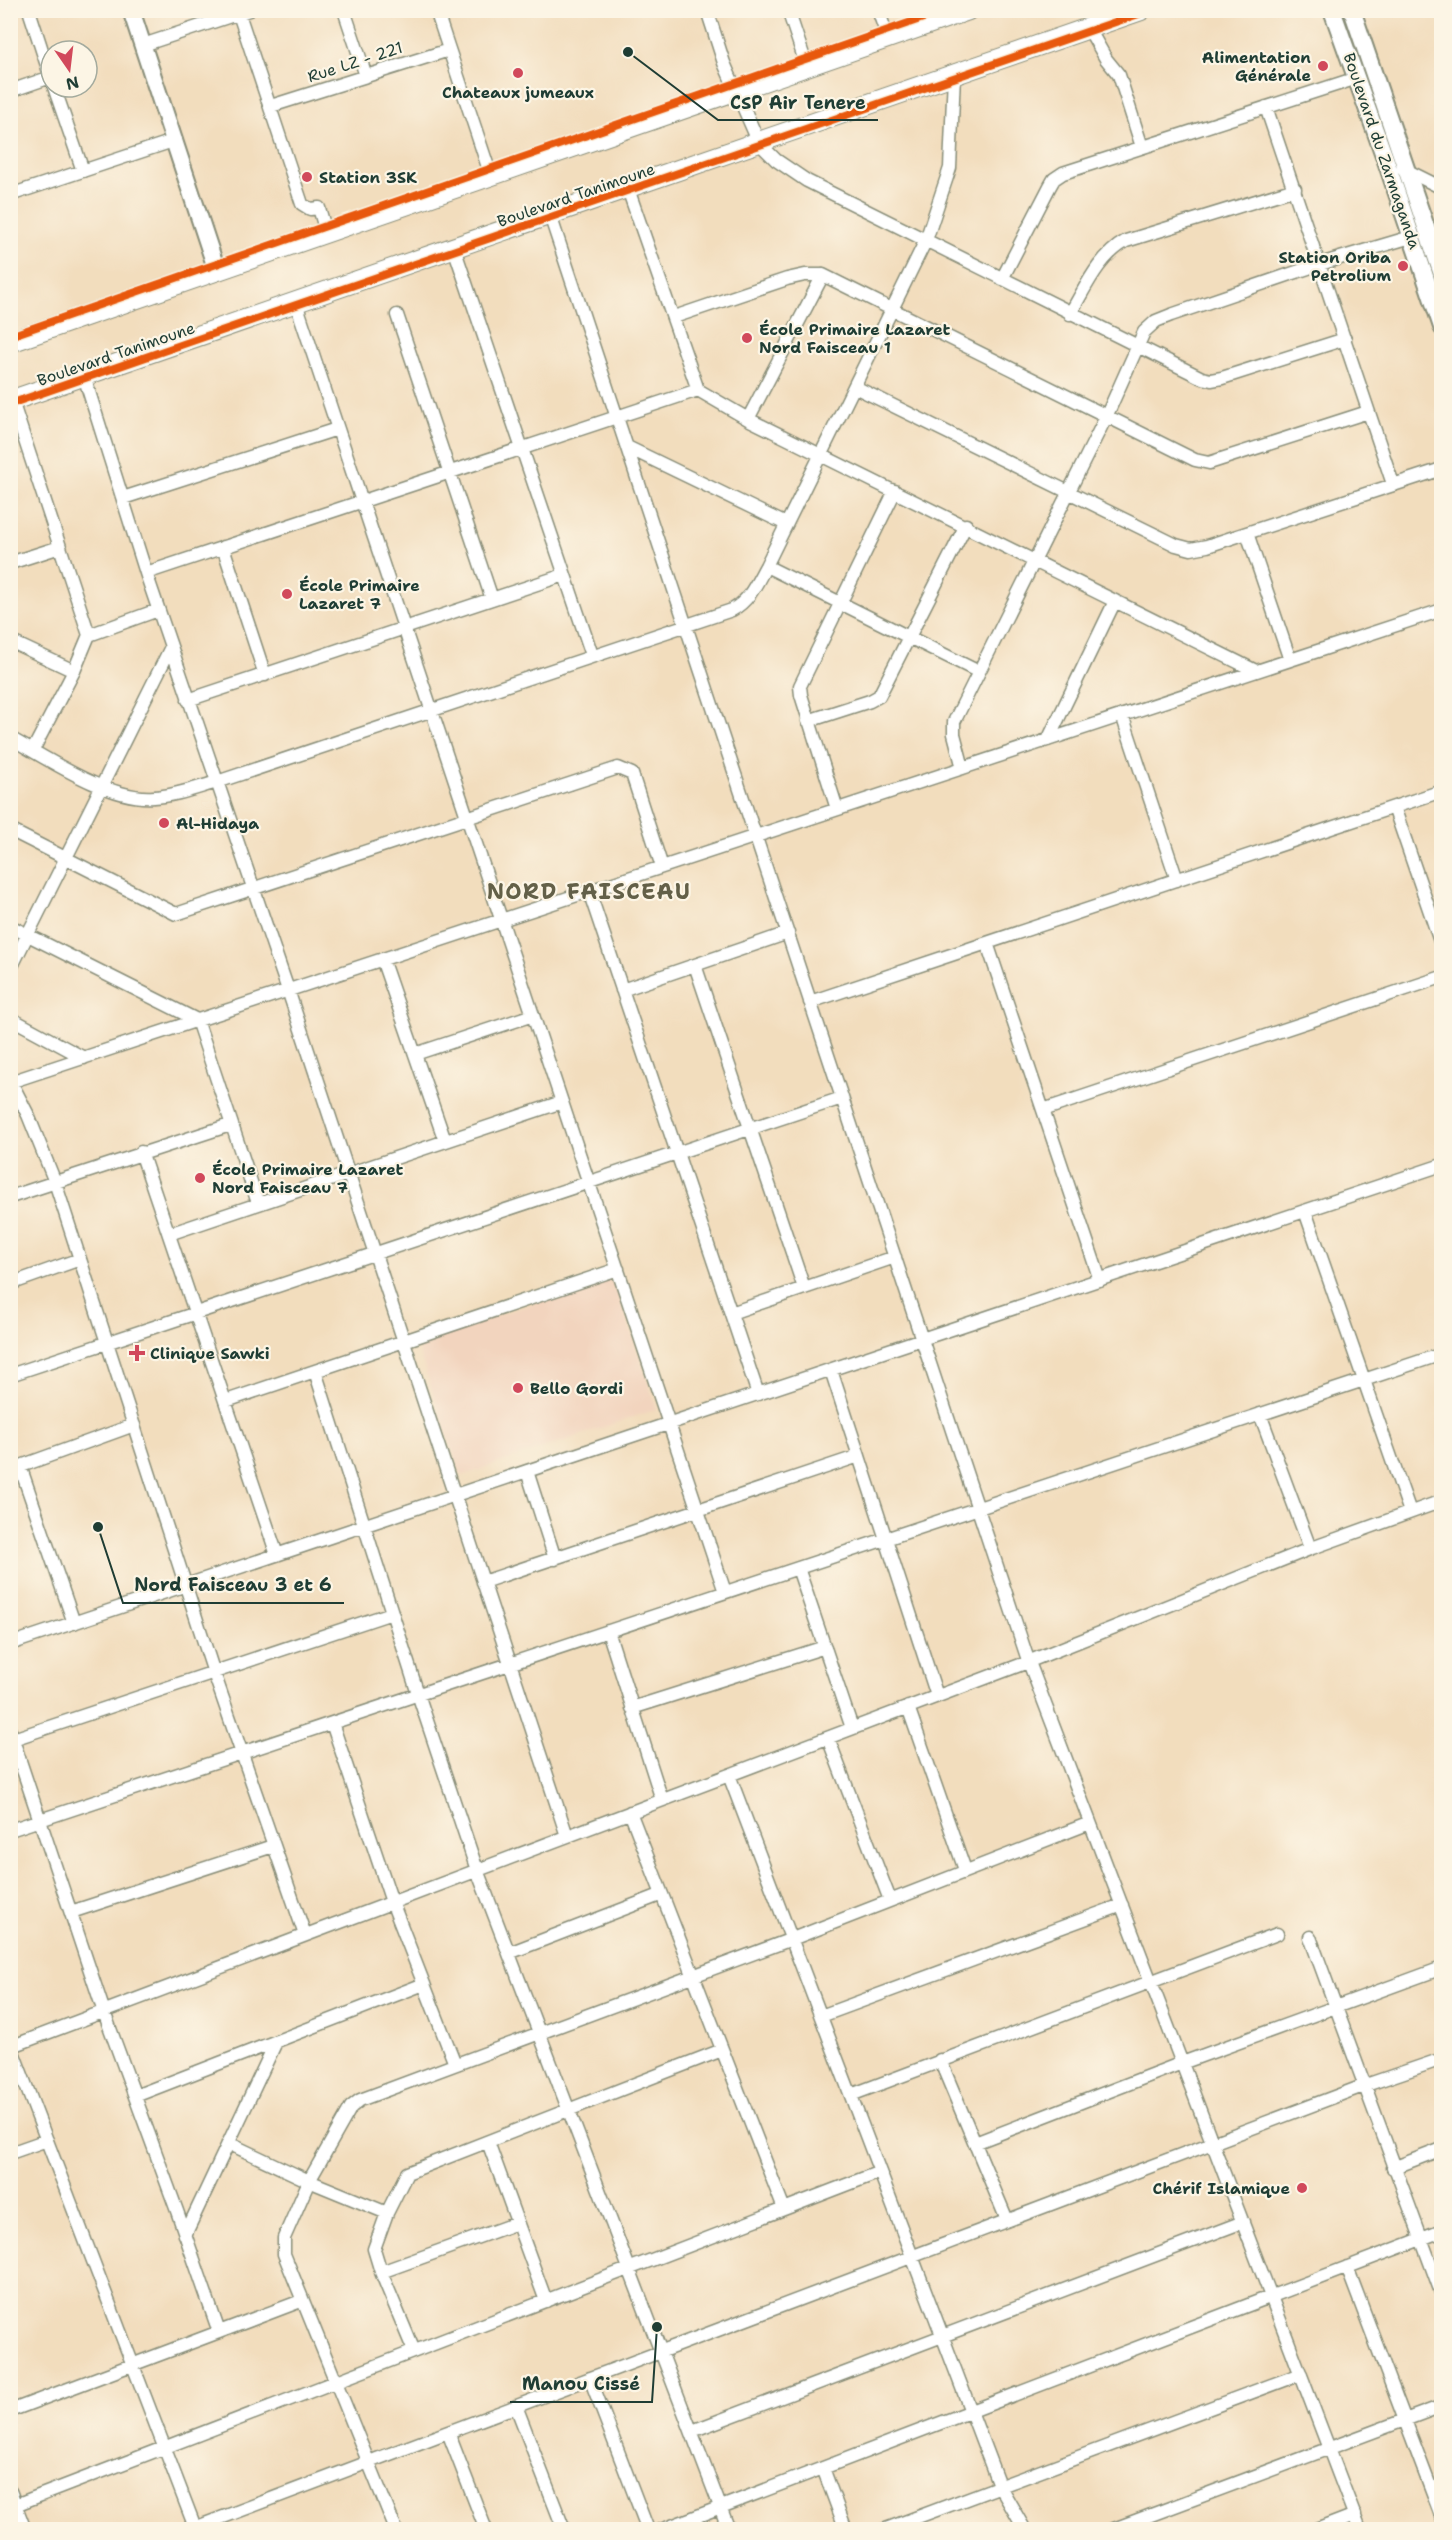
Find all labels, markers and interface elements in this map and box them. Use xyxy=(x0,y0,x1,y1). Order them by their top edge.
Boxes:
street label: Rue LZ - 221 xyxy=(305,37,405,87)
north arrow xyxy=(39,39,99,99)
place label: Alimentation Générale xyxy=(1202,47,1311,86)
street label: Boulevard du Zarmaganda xyxy=(1339,50,1425,252)
marker: Alimentation Générale xyxy=(1316,59,1330,73)
marker: Chateaux jumeaux xyxy=(511,66,525,80)
text: N xyxy=(64,71,81,95)
place label: Chateaux jumeaux xyxy=(442,82,594,103)
callout: CSP Air Tenere xyxy=(718,84,878,120)
text: CSP Air Tenere xyxy=(730,91,866,115)
street label: Boulevard Tanimoune xyxy=(494,158,658,232)
place label: Station 3SK xyxy=(319,167,417,188)
marker: Station 3SK xyxy=(300,170,314,184)
place label: Station Oriba Petrolium xyxy=(1278,247,1391,286)
marker: Station Oriba Petrolium xyxy=(1396,259,1410,273)
street label: Boulevard Tanimoune xyxy=(34,317,198,391)
place label: École Primaire Lazaret Nord Faisceau 1 xyxy=(759,319,951,358)
marker: École Primaire Lazaret Nord Faisceau 1 xyxy=(740,331,754,345)
place label: École Primaire Lazaret 7 xyxy=(299,575,420,614)
marker: École Primaire Lazaret 7 xyxy=(280,587,294,601)
place label: Al-Hidaya xyxy=(176,813,259,834)
marker: Al-Hidaya xyxy=(157,816,171,830)
district label: NORD FAISCEAU xyxy=(487,877,691,906)
place label: École Primaire Lazaret Nord Faisceau 7 xyxy=(212,1159,404,1198)
marker: École Primaire Lazaret Nord Faisceau 7 xyxy=(193,1171,207,1185)
place label: Clinique Sawki xyxy=(150,1343,270,1364)
marker: Clinique Sawki xyxy=(128,1344,146,1362)
place label: Bello Gordi xyxy=(530,1378,623,1399)
marker: Bello Gordi xyxy=(511,1381,525,1395)
callout: Nord Faisceau 3 et 6 xyxy=(123,1567,344,1603)
text: Nord Faisceau 3 et 6 xyxy=(134,1573,332,1597)
place label: Chérif Islamique xyxy=(1152,2178,1290,2199)
marker: Chérif Islamique xyxy=(1295,2181,1309,2195)
callout: Manou Cissé xyxy=(510,2366,652,2402)
text: Manou Cissé xyxy=(522,2372,640,2396)

